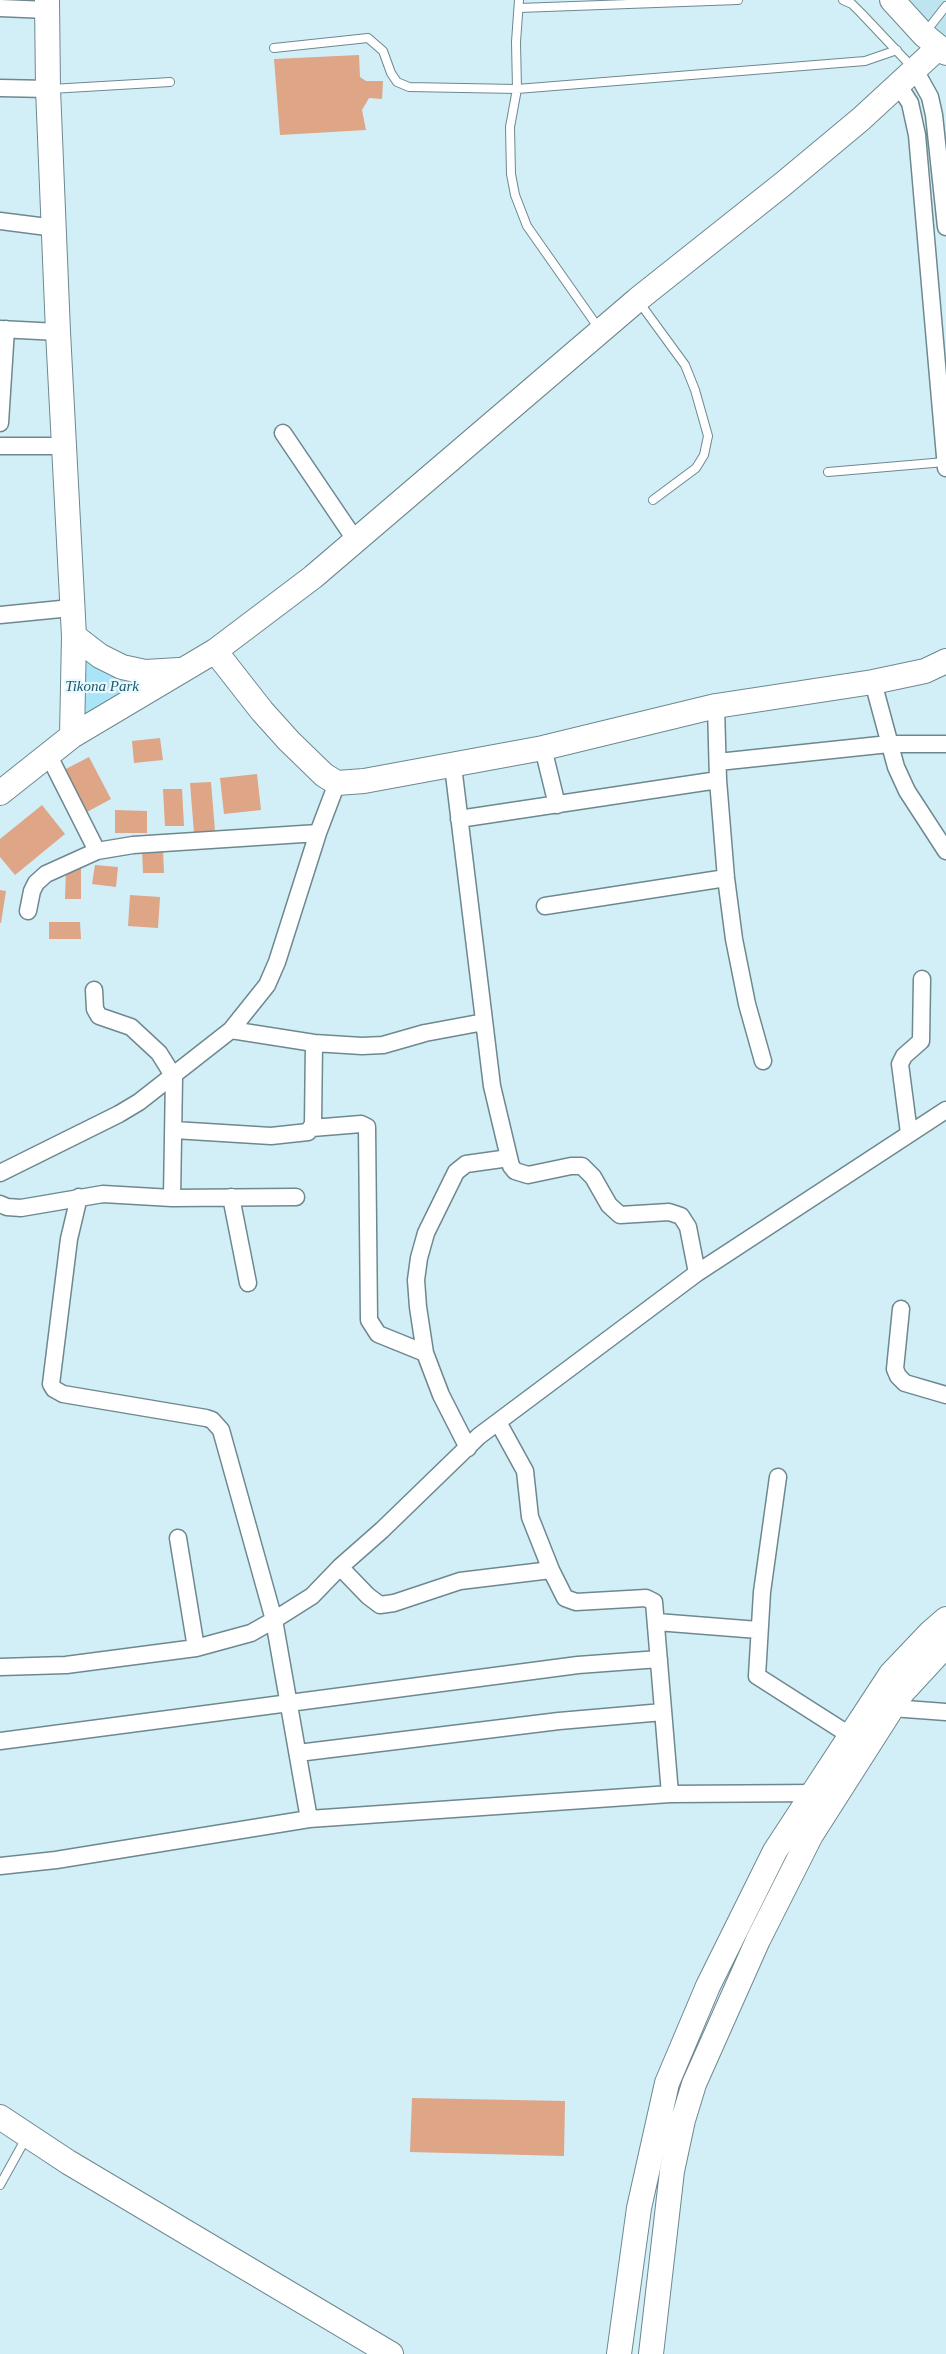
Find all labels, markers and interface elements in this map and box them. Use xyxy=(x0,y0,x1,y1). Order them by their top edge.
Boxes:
park label: Tikona Park xyxy=(61,678,143,696)

